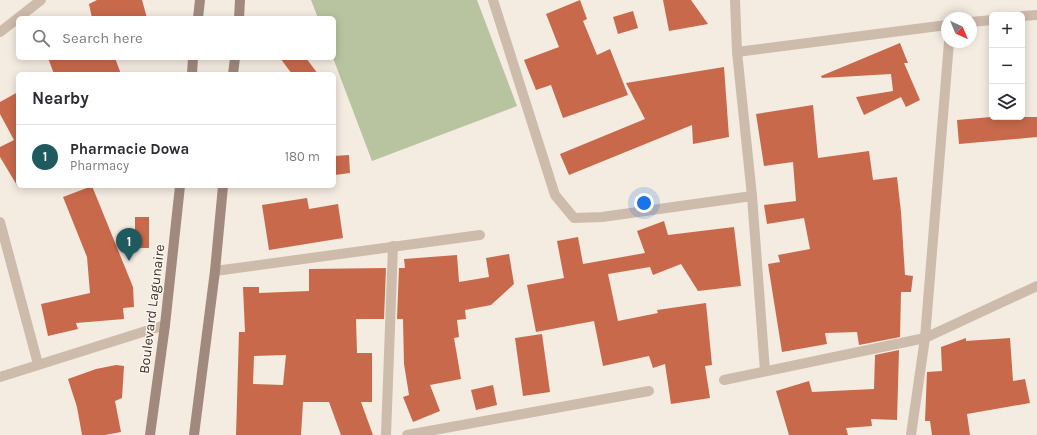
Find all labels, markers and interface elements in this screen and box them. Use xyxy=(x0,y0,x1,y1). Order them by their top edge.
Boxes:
north arrow xyxy=(941,12,977,48)
map controls xyxy=(989,12,1025,120)
button: + xyxy=(989,12,1025,48)
search box xyxy=(16,16,336,60)
icon: search xyxy=(30,27,52,49)
text: Search here xyxy=(62,29,143,47)
button: − xyxy=(989,48,1025,84)
button: layers xyxy=(989,84,1025,120)
text: Nearby xyxy=(32,88,89,108)
text: Pharmacie Dowa xyxy=(70,140,189,158)
text: 1 xyxy=(43,149,47,164)
text: 180 m xyxy=(285,149,320,164)
text: Pharmacy xyxy=(70,158,129,173)
your location xyxy=(634,193,654,213)
pin: 1 xyxy=(116,228,142,261)
street label: Boulevard Lagunaire xyxy=(136,243,168,375)

